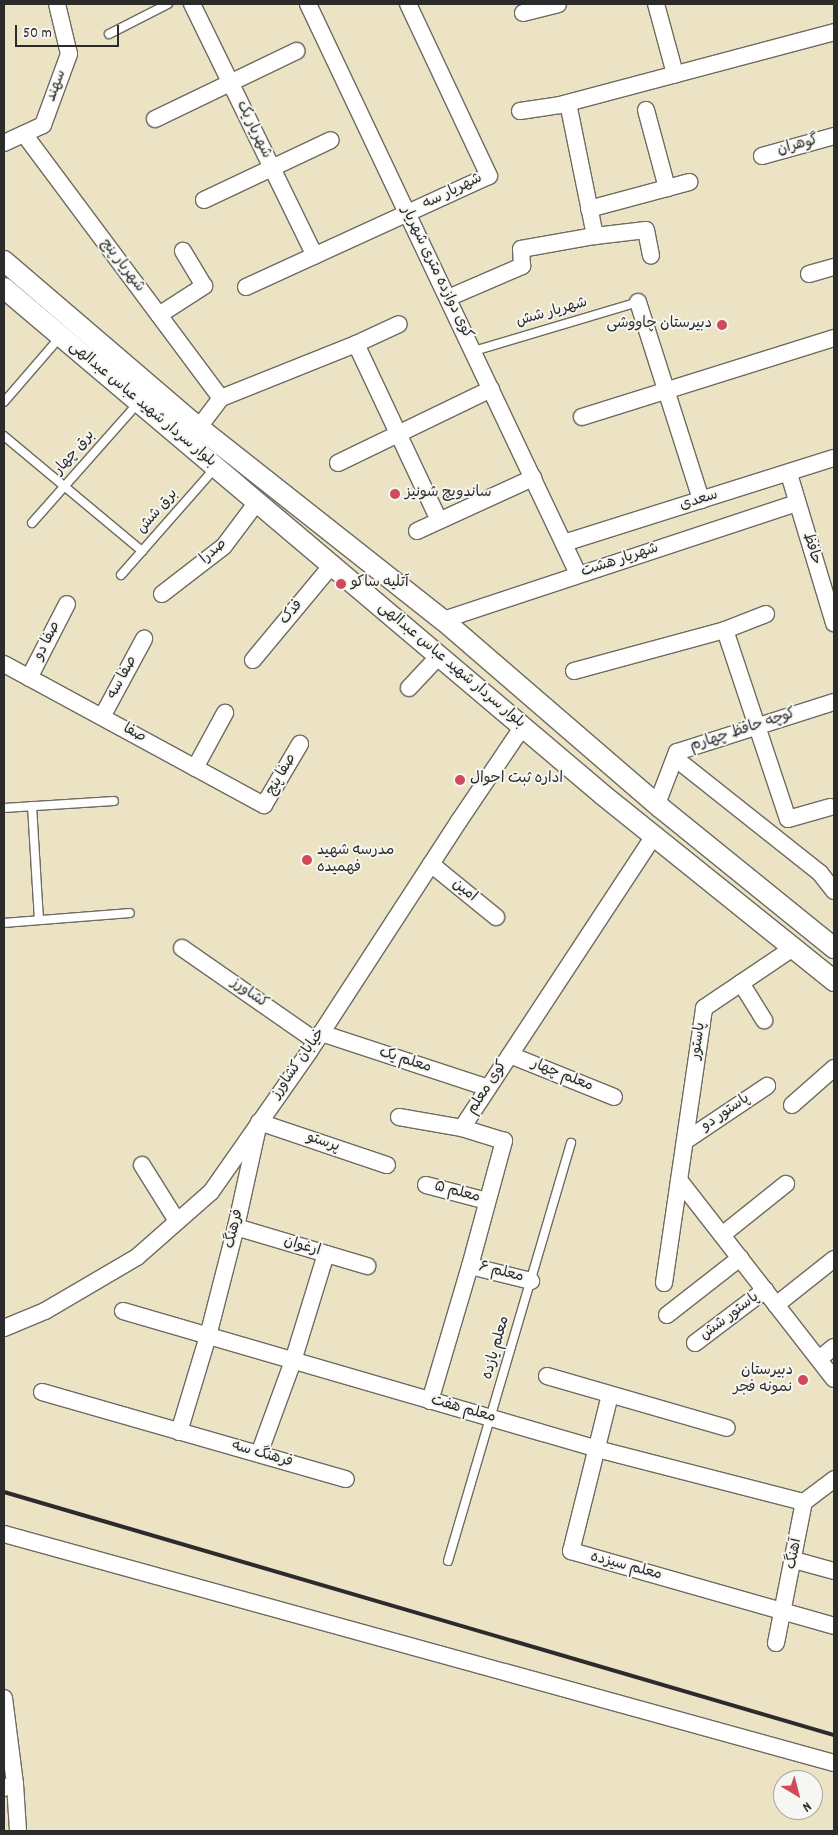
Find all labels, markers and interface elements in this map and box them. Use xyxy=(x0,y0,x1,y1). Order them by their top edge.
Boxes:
scale bar xyxy=(18,15,121,47)
text: 50 m xyxy=(23,23,52,45)
street label: سهند xyxy=(43,68,71,104)
street label: شهریار یک xyxy=(231,98,275,162)
street label: گوهران xyxy=(776,132,820,160)
street label: شهریار سه xyxy=(420,170,486,214)
street label: کوی دوازده متری شهریار xyxy=(396,204,476,342)
street label: شهریار پنج xyxy=(96,236,148,296)
street label: شهریار شش xyxy=(514,294,590,332)
place label: دبیرستان چاووشی xyxy=(606,316,712,334)
marker: دبیرستان چاووشی xyxy=(716,319,728,331)
street label: بلوار سردار شهید عباس عبدالهی xyxy=(65,338,219,472)
street label: برق چهار xyxy=(51,427,99,479)
place label: ساندویچ شونیز xyxy=(405,485,491,503)
street label: برق شش xyxy=(134,486,182,538)
street label: سعدی xyxy=(678,487,720,515)
marker: ساندویچ شونیز xyxy=(389,488,401,500)
street label: حافظ xyxy=(798,531,824,567)
street label: صدرا xyxy=(197,535,231,569)
street label: شهریار هشت xyxy=(579,540,661,582)
place label: آتلیه ساکو xyxy=(351,575,409,593)
marker: آتلیه ساکو xyxy=(335,578,347,590)
street label: فدک xyxy=(277,597,307,629)
street label: بلوار سردار شهید عباس عبدالهی xyxy=(374,599,528,733)
street label: صفا دو xyxy=(31,619,65,663)
street label: صفا سه xyxy=(104,653,142,703)
street label: کوچه حافظ چهارم xyxy=(688,705,798,757)
street label: صفا xyxy=(119,720,149,748)
street label: صفا پنج xyxy=(263,751,301,799)
place label: اداره ثبت احوال xyxy=(470,771,563,789)
marker: اداره ثبت احوال xyxy=(454,774,466,786)
place label: مدرسه شهید فهمیده xyxy=(317,842,394,877)
marker: مدرسه شهید فهمیده xyxy=(301,854,313,866)
street label: امین xyxy=(448,876,480,906)
street label: کشاورز xyxy=(227,975,271,1013)
street label: پاستور xyxy=(688,1021,710,1061)
street label: خیابان کشاورز xyxy=(268,1025,330,1103)
street label: معلم یک xyxy=(377,1044,433,1078)
street label: معلم چهار xyxy=(528,1055,596,1097)
street label: کوی معلم xyxy=(464,1058,512,1118)
street label: پاستور دو xyxy=(698,1090,754,1136)
street label: پرستو xyxy=(304,1129,342,1157)
street label: معلم ۵ xyxy=(432,1178,482,1208)
street label: فرهنگ xyxy=(222,1208,248,1250)
street label: ارغوان xyxy=(281,1233,323,1261)
street label: معلم ۶ xyxy=(477,1259,525,1287)
street label: پاستور شش xyxy=(697,1289,763,1345)
street label: معلم یازده xyxy=(479,1314,515,1382)
place label: دبیرستان نمونه فجر xyxy=(733,1362,793,1397)
marker: دبیرستان نمونه فجر xyxy=(797,1374,809,1386)
street label: معلم هفت xyxy=(428,1392,498,1428)
street label: فرهنگ سه xyxy=(229,1438,295,1472)
street label: آهنگ xyxy=(783,1537,807,1571)
street label: معلم سیزده xyxy=(588,1549,664,1585)
north arrow xyxy=(773,1770,823,1820)
text: N xyxy=(798,1796,815,1816)

